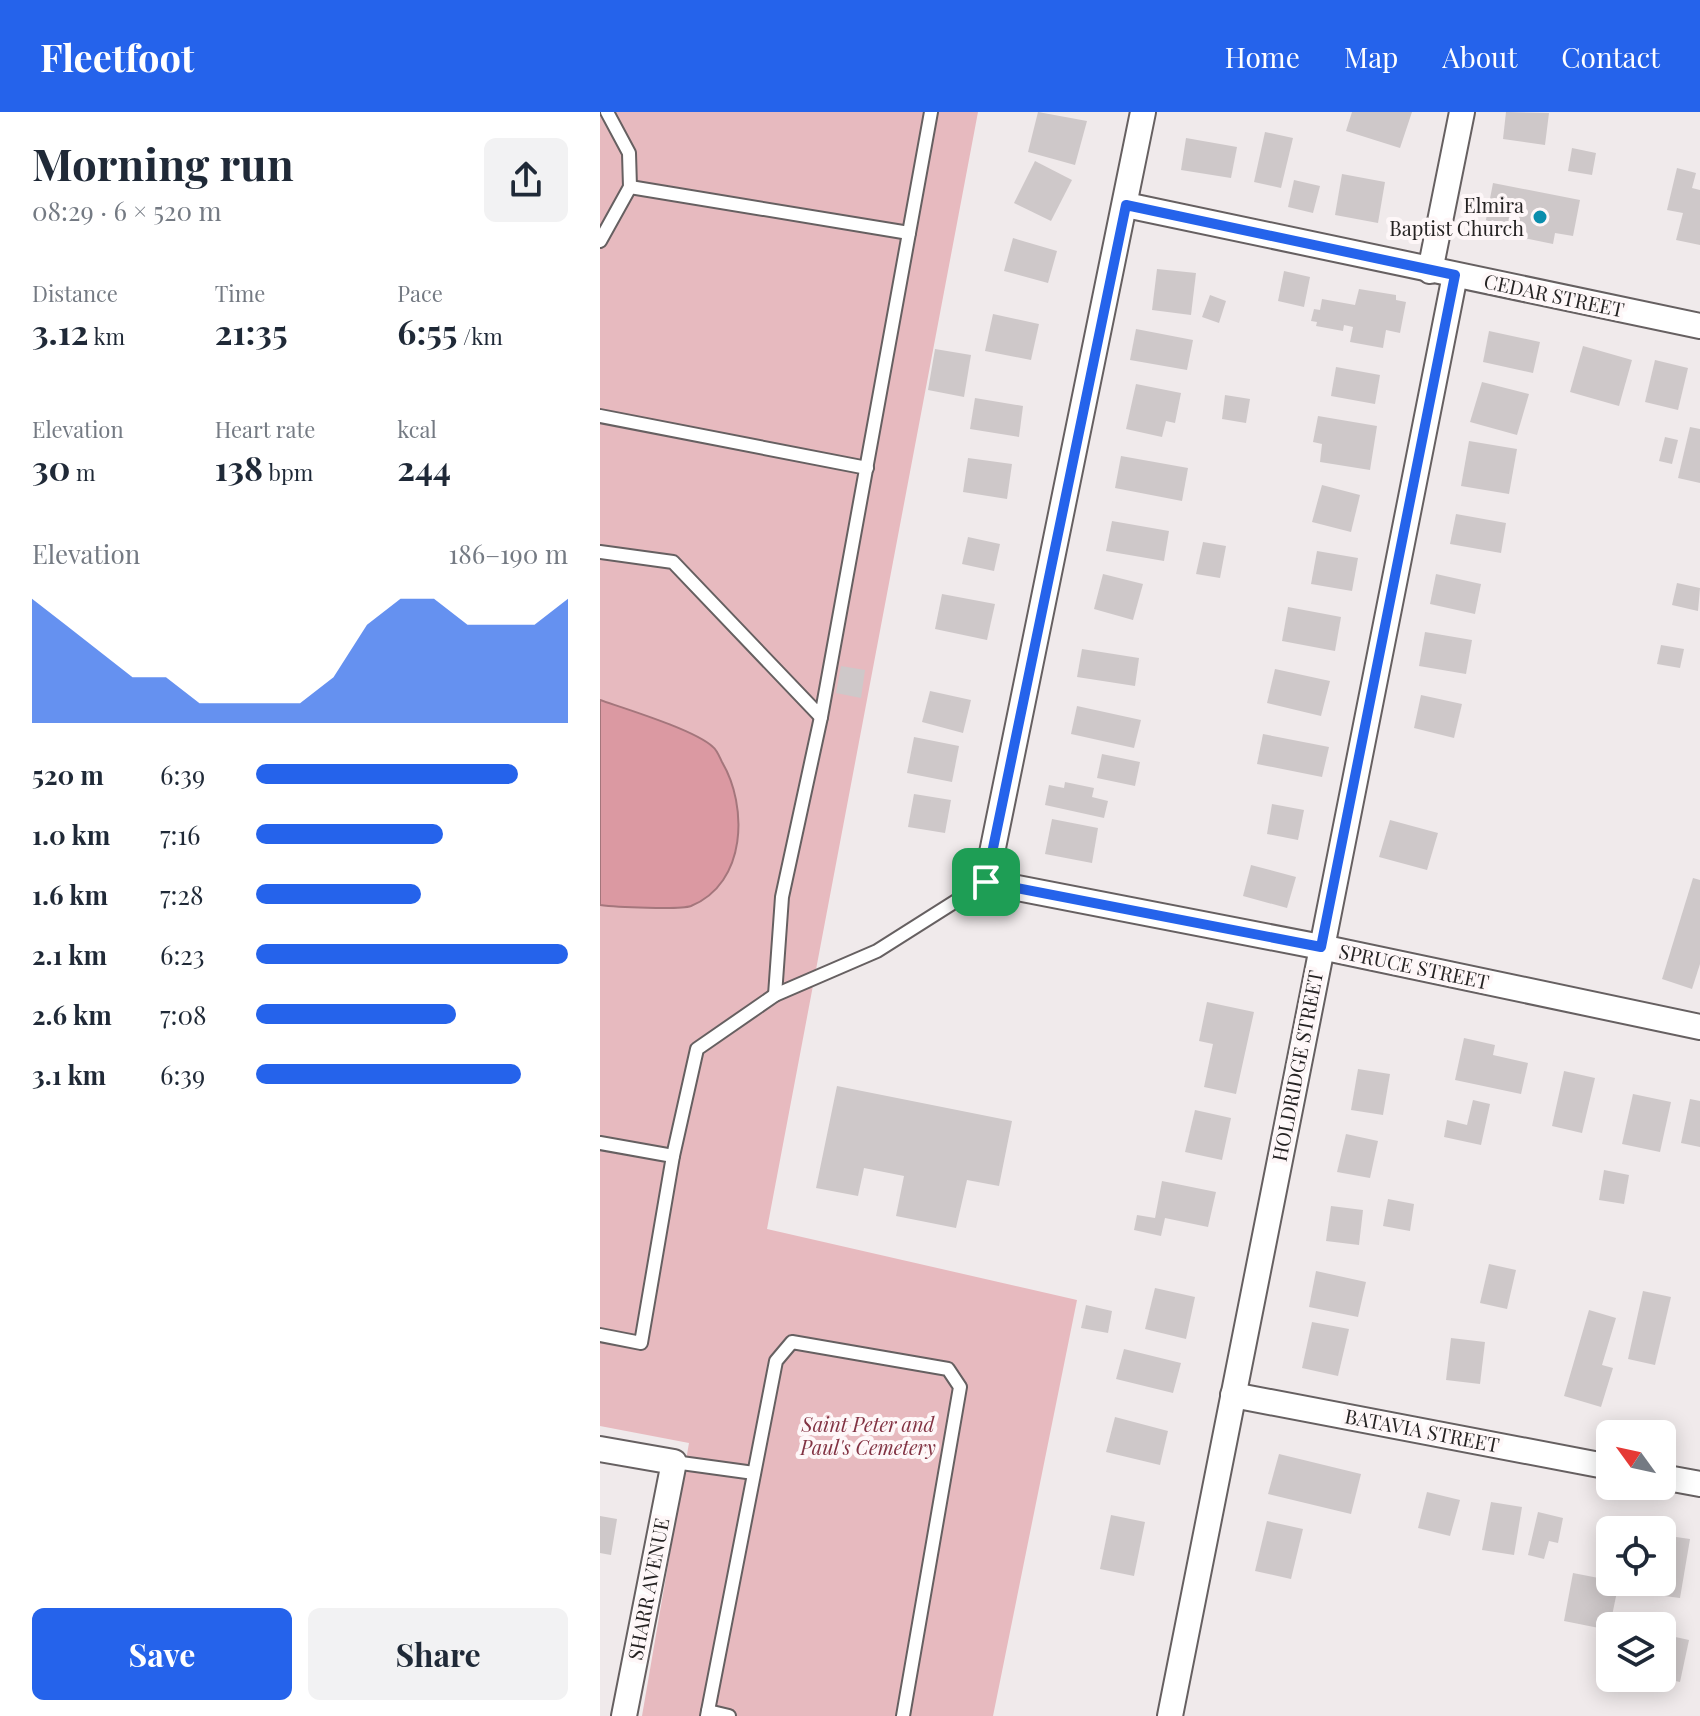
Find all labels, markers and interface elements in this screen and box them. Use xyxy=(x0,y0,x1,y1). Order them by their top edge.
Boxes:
text: Fleetfoot xyxy=(40,31,194,82)
text: Home xyxy=(1225,38,1300,75)
text: Map xyxy=(1344,38,1398,75)
text: About xyxy=(1442,38,1517,75)
text: Contact xyxy=(1561,38,1660,75)
text: Morning run xyxy=(32,133,294,192)
button: share xyxy=(484,138,568,222)
place label: Elmira Baptist Church xyxy=(1389,191,1524,241)
text: 08:29 · 6 × 520 m xyxy=(32,193,222,228)
marker: Elmira Baptist Church xyxy=(1531,208,1549,226)
street label: CEDAR STREET xyxy=(1482,266,1627,323)
text: Distance xyxy=(32,278,118,308)
text: Time xyxy=(215,278,265,308)
text: Pace xyxy=(397,278,443,308)
text: 3.12 xyxy=(32,308,89,354)
text: 21:35 xyxy=(215,308,288,354)
text: 6:55 xyxy=(397,308,457,354)
text: km xyxy=(89,321,125,351)
text: /km xyxy=(457,321,503,351)
text: Elevation xyxy=(32,414,124,444)
text: Heart rate xyxy=(215,414,315,444)
text: kcal xyxy=(397,414,437,444)
text: 30 xyxy=(32,444,71,490)
text: 138 xyxy=(215,444,263,490)
text: 244 xyxy=(397,444,451,490)
text: m xyxy=(71,457,96,487)
text: bpm xyxy=(263,457,313,487)
text: Elevation xyxy=(32,536,140,571)
text: 186–190 m xyxy=(449,536,568,571)
text: 520 m xyxy=(32,757,104,792)
text: 6:39 xyxy=(160,757,205,792)
text: 1.0 km xyxy=(32,817,110,852)
text: 7:16 xyxy=(160,817,201,852)
pin xyxy=(952,848,1020,916)
icon: arrive xyxy=(964,860,1008,904)
text: 1.6 km xyxy=(32,877,108,912)
text: 7:28 xyxy=(160,877,203,912)
street label: SPRUCE STREET xyxy=(1337,936,1492,995)
text: 2.1 km xyxy=(32,937,107,972)
text: 6:23 xyxy=(160,937,205,972)
street label: HOLDRIDGE STREET xyxy=(1265,968,1328,1164)
text: 2.6 km xyxy=(32,997,112,1032)
text: 7:08 xyxy=(160,997,207,1032)
text: 3.1 km xyxy=(32,1057,106,1092)
text: 6:39 xyxy=(160,1057,205,1092)
street label: BATAVIA STREET xyxy=(1343,1401,1502,1458)
park label: Saint Peter and Paul's Cemetery xyxy=(799,1410,936,1460)
north arrow xyxy=(1596,1420,1676,1500)
map controls xyxy=(1596,1420,1676,1692)
street label: SHARR AVENUE xyxy=(620,1515,675,1662)
button: locate xyxy=(1596,1516,1676,1596)
button: Save xyxy=(32,1608,292,1700)
button: Share xyxy=(308,1608,568,1700)
button: layers xyxy=(1596,1612,1676,1692)

